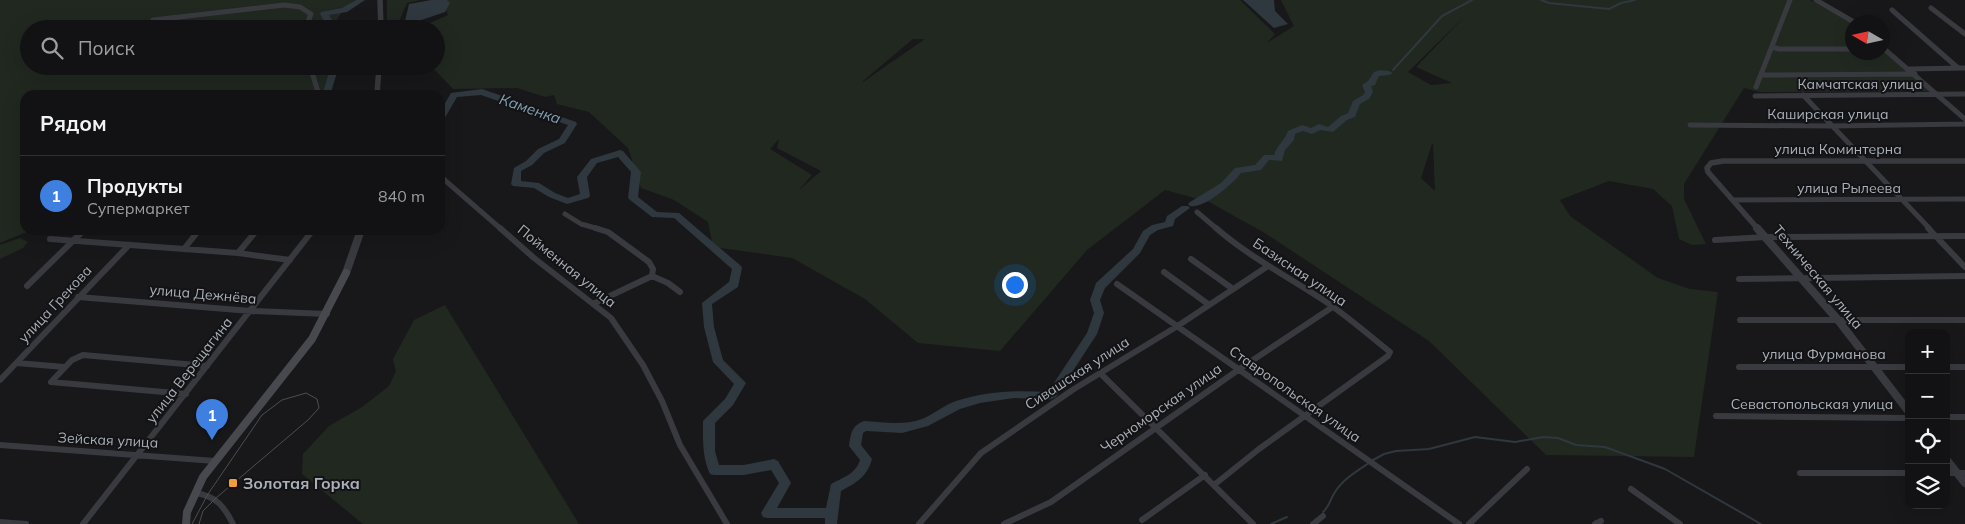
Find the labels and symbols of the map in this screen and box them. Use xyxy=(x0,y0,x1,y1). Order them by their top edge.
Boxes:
north arrow xyxy=(1845,15,1890,60)
street label: Камчатская улица xyxy=(1797,75,1923,93)
water label: Каменка xyxy=(497,89,563,128)
street label: Каширская улица xyxy=(1767,105,1889,123)
street label: улица Коминтерна xyxy=(1774,140,1902,158)
street label: улица Рылеева xyxy=(1797,179,1901,197)
street label: Пойменная улица xyxy=(514,221,620,311)
street label: Техническая улица xyxy=(1769,221,1867,333)
street label: Базисная улица xyxy=(1250,234,1350,310)
street label: улица Грекова xyxy=(15,262,95,346)
your location xyxy=(1002,272,1028,298)
street label: улица Дежнёва xyxy=(149,280,257,308)
street label: улица Верещагина xyxy=(142,313,236,427)
street label: Сивашская улица xyxy=(1021,333,1133,413)
street label: Ставропольская улица xyxy=(1226,342,1364,446)
street label: улица Фурманова xyxy=(1762,345,1886,363)
street label: Черноморская улица xyxy=(1097,359,1225,457)
street label: Севастопольская улица xyxy=(1731,395,1893,413)
pin: 1 xyxy=(196,399,228,440)
street label: Зейская улица xyxy=(57,428,159,452)
place label: Золотая Горка xyxy=(243,473,360,493)
marker: Золотая Горка xyxy=(227,477,239,489)

